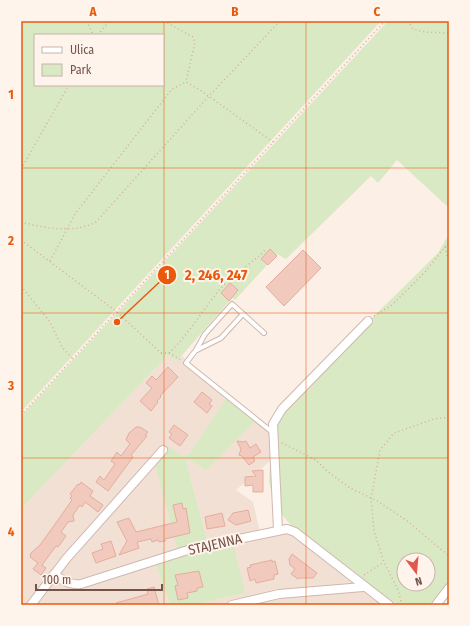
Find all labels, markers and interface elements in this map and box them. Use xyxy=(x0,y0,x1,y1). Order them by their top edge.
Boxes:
text: A xyxy=(88,4,97,19)
text: B xyxy=(231,4,239,19)
text: C xyxy=(374,4,381,19)
legend xyxy=(34,34,164,86)
text: Ulica xyxy=(70,43,94,57)
text: Park xyxy=(70,63,92,77)
text: 1 xyxy=(8,87,14,102)
text: 2 xyxy=(7,233,14,248)
callout: 2, 246, 247 xyxy=(157,261,256,288)
text: 2, 246, 247 xyxy=(184,266,248,284)
text: 1 xyxy=(164,268,170,282)
text: 3 xyxy=(7,378,14,393)
text: 4 xyxy=(8,524,15,539)
street label: STAJENNA xyxy=(187,530,244,559)
north arrow xyxy=(396,552,436,592)
scale bar xyxy=(36,566,162,592)
text: 100 m xyxy=(42,573,71,587)
text: N xyxy=(414,574,424,588)

